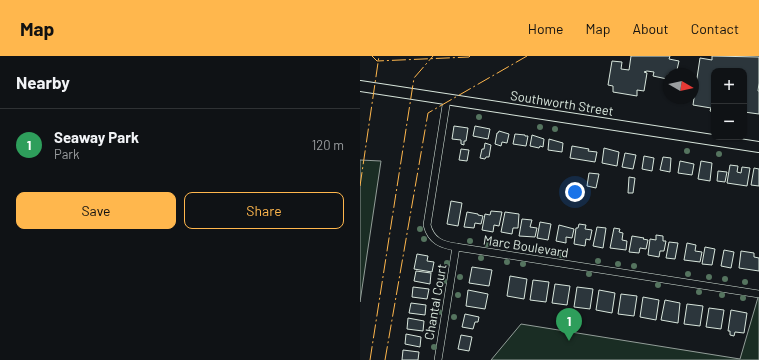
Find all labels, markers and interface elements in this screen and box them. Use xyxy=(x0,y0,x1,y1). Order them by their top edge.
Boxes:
text: Map xyxy=(20,17,54,40)
text: Home xyxy=(528,20,564,37)
text: Map xyxy=(586,20,610,37)
text: About xyxy=(632,20,669,37)
text: Contact xyxy=(691,20,739,37)
north arrow xyxy=(663,68,699,104)
map controls xyxy=(711,68,747,140)
button: + xyxy=(711,68,747,104)
text: Nearby xyxy=(16,72,70,92)
street label: Southworth Street xyxy=(509,87,615,119)
button: − xyxy=(711,104,747,140)
text: Seaway Park xyxy=(54,128,139,146)
text: 1 xyxy=(27,137,31,153)
text: 120 m xyxy=(312,137,344,153)
text: Park xyxy=(54,146,80,162)
your location xyxy=(565,182,585,202)
button: Save xyxy=(16,192,176,229)
button: Share xyxy=(184,192,344,229)
street label: Marc Boulevard xyxy=(482,231,570,261)
street label: Chantal Court xyxy=(420,263,450,341)
pin: 1 xyxy=(556,308,582,341)

